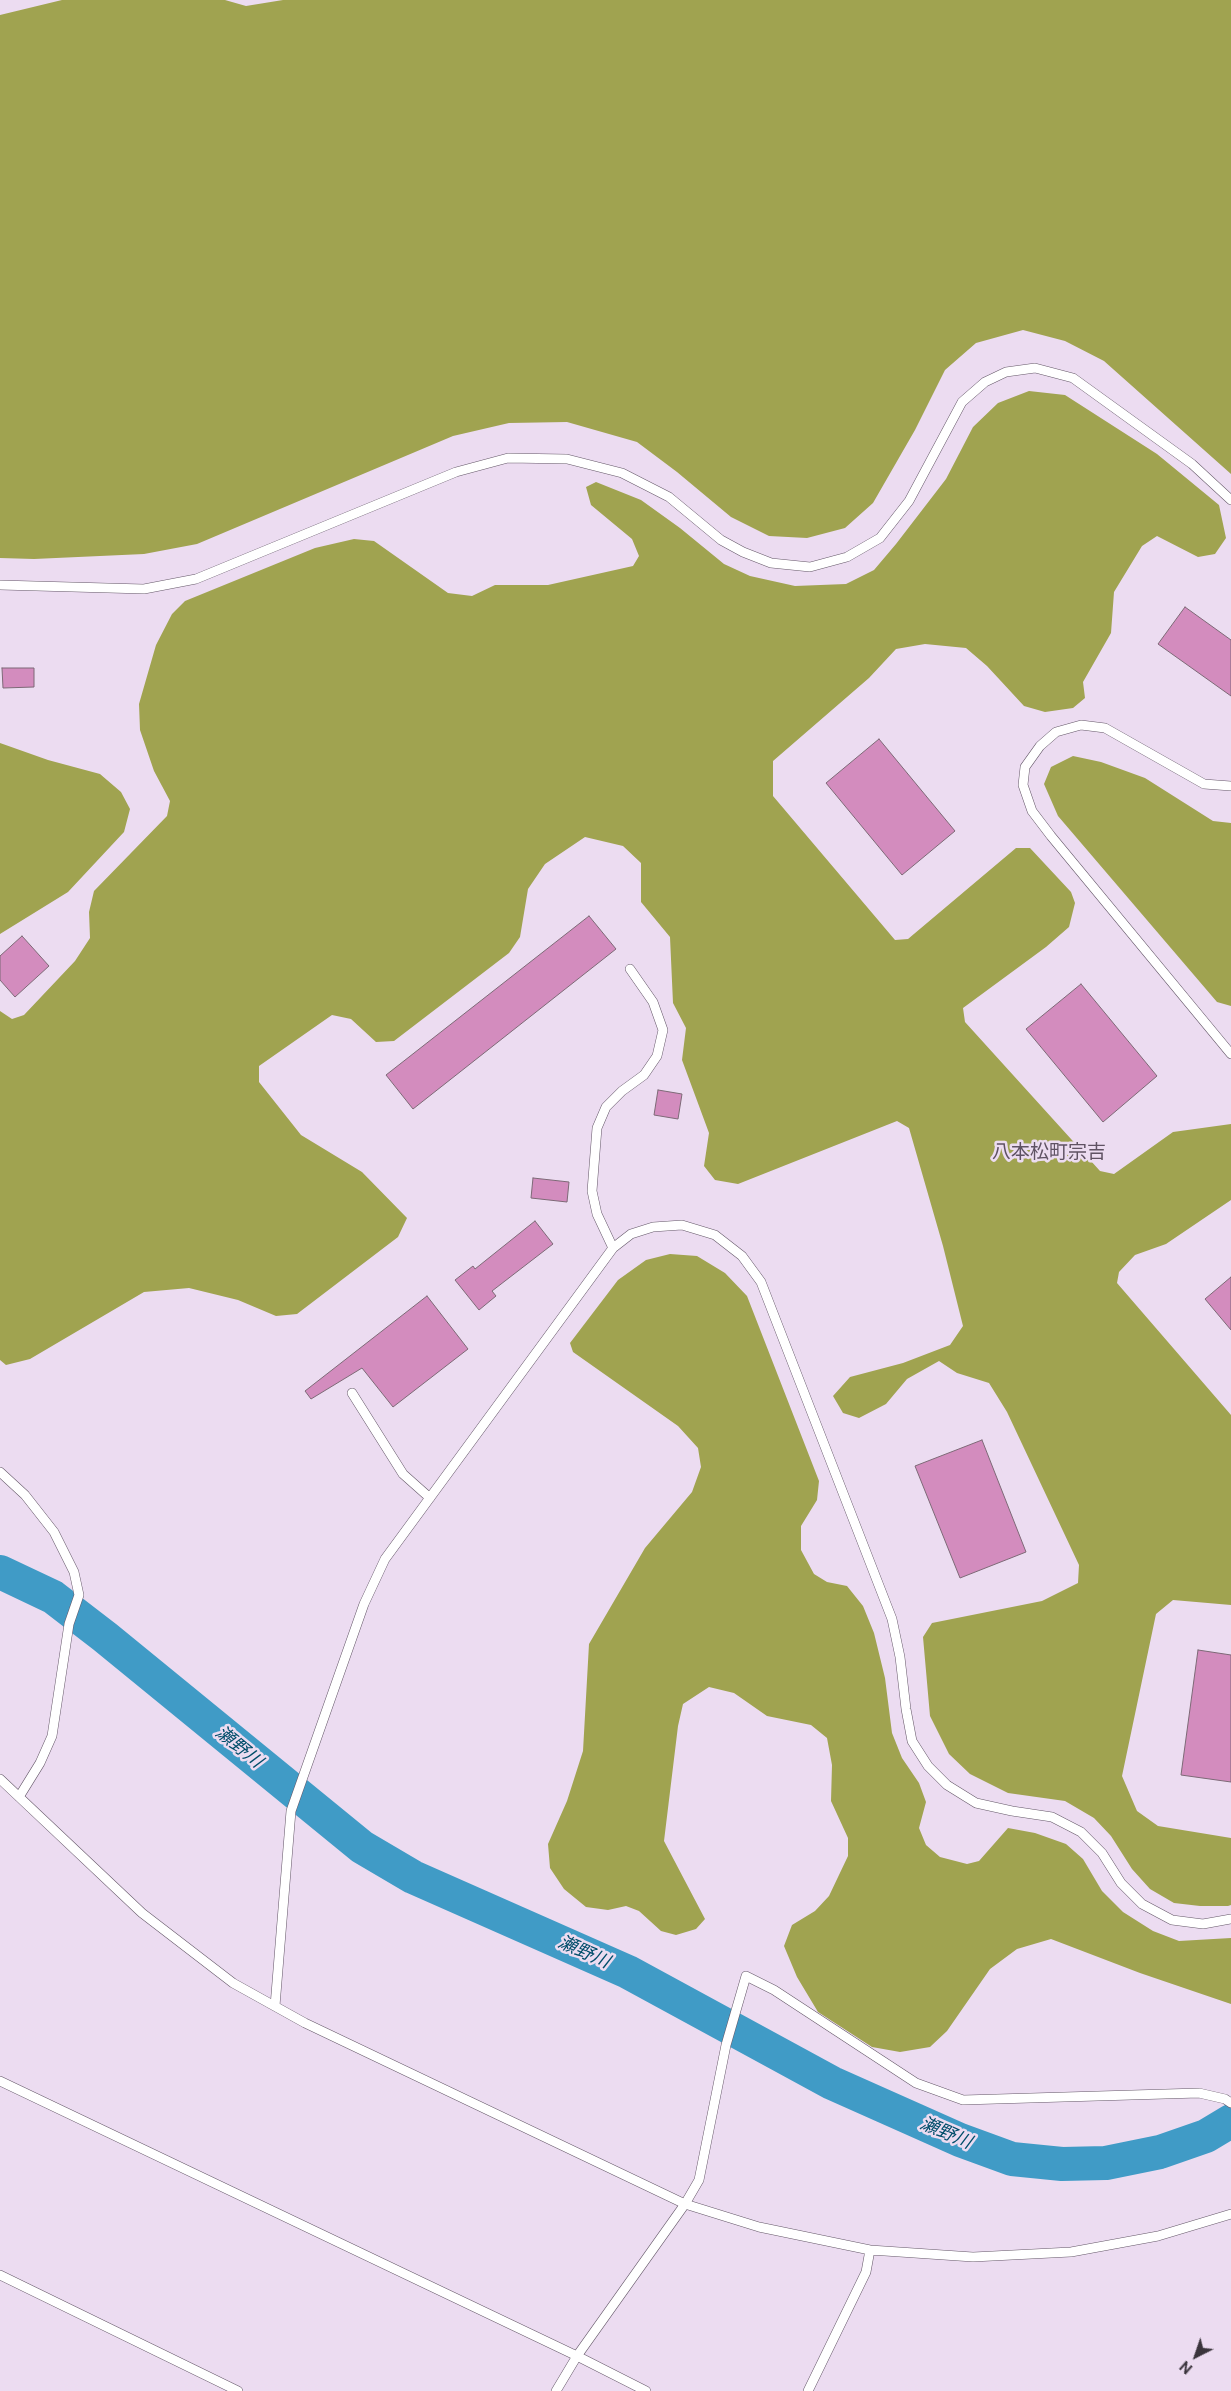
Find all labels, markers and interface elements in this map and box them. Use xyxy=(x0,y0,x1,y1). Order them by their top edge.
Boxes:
district label: 八本松町宗吉 xyxy=(992,1141,1106,1163)
water label: 瀬野川 xyxy=(211,1722,267,1772)
water label: 瀬野川 xyxy=(555,1931,613,1973)
water label: 瀬野川 xyxy=(917,2113,975,2153)
north arrow xyxy=(1171,2331,1221,2381)
text: N xyxy=(1177,2358,1196,2377)

